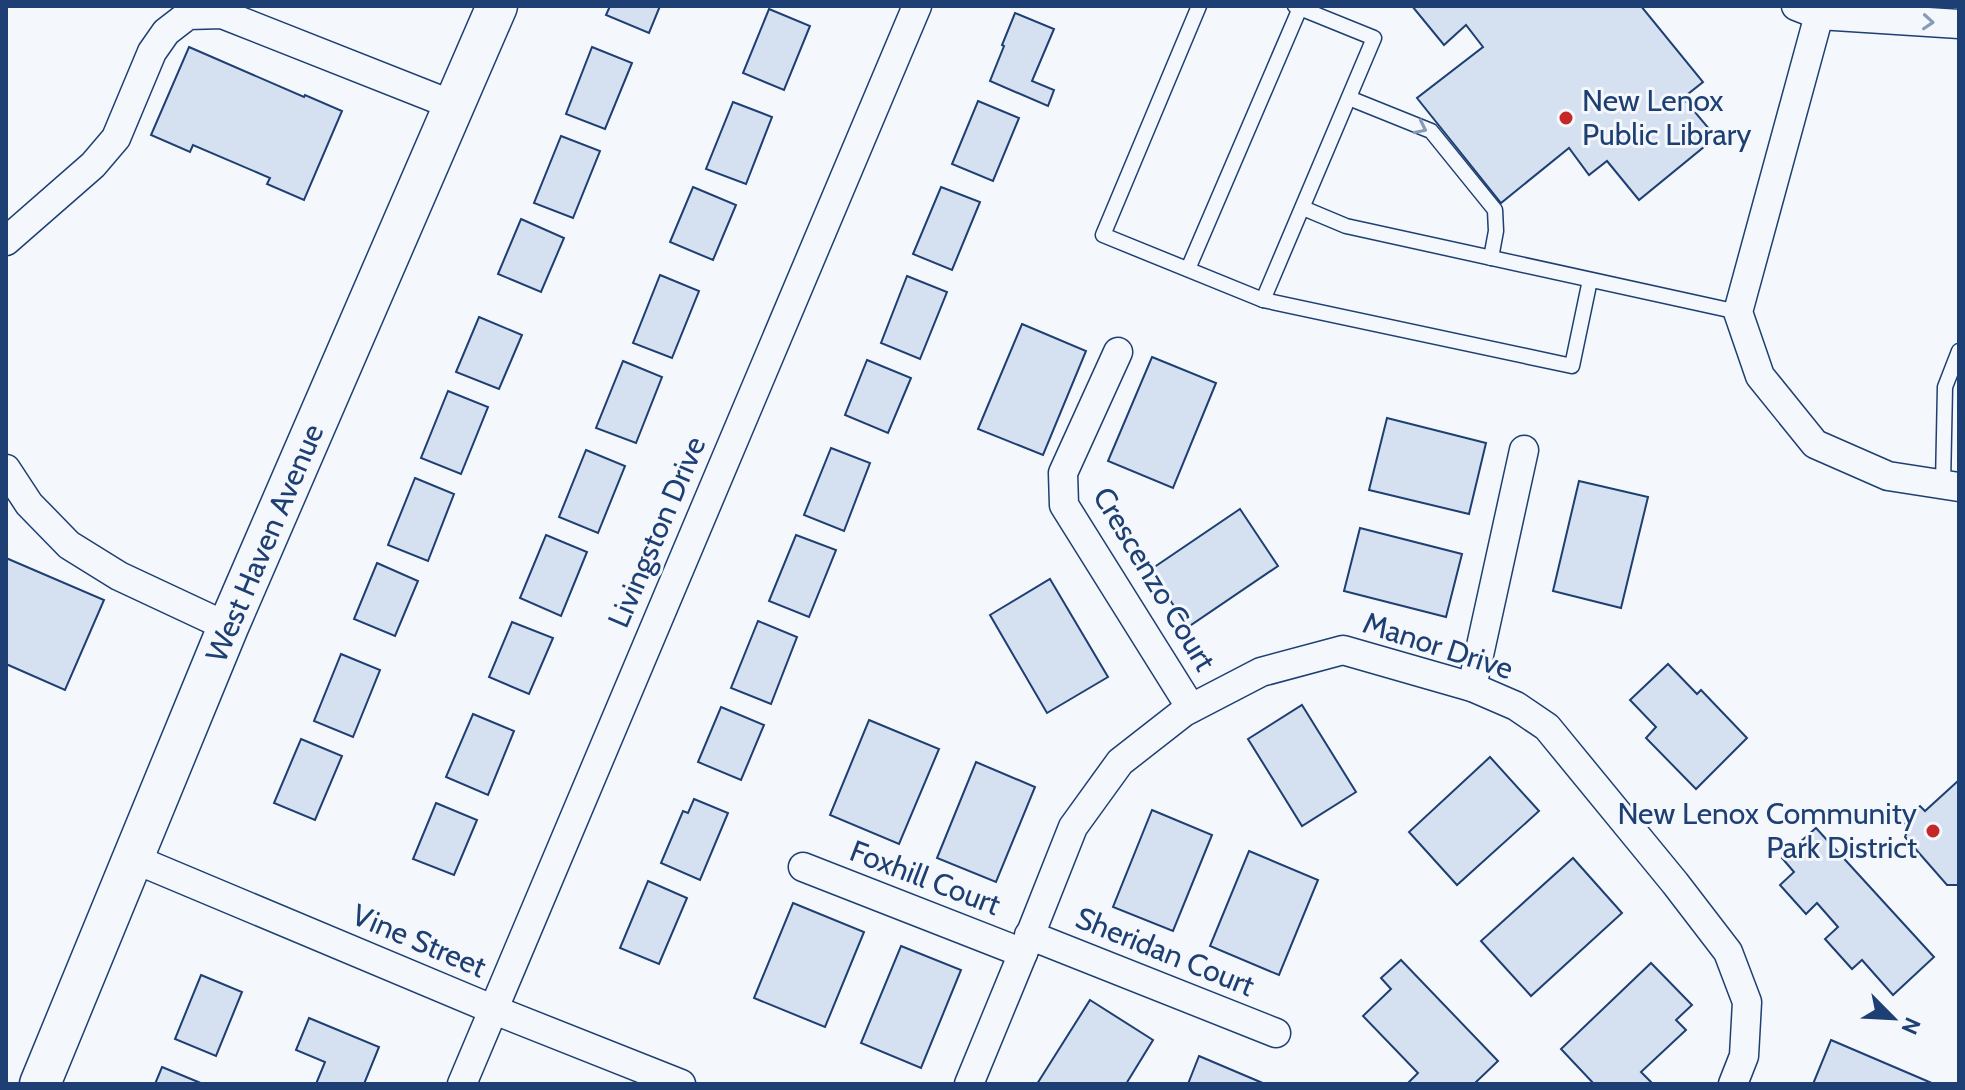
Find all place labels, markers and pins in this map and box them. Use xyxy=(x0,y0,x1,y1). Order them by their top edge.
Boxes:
place label: New Lenox Public Library xyxy=(1582,82,1752,153)
marker: New Lenox Public Library xyxy=(1557,109,1575,127)
place label: New Lenox Community Park District xyxy=(1617,795,1917,866)
marker: New Lenox Community Park District xyxy=(1924,822,1942,840)

